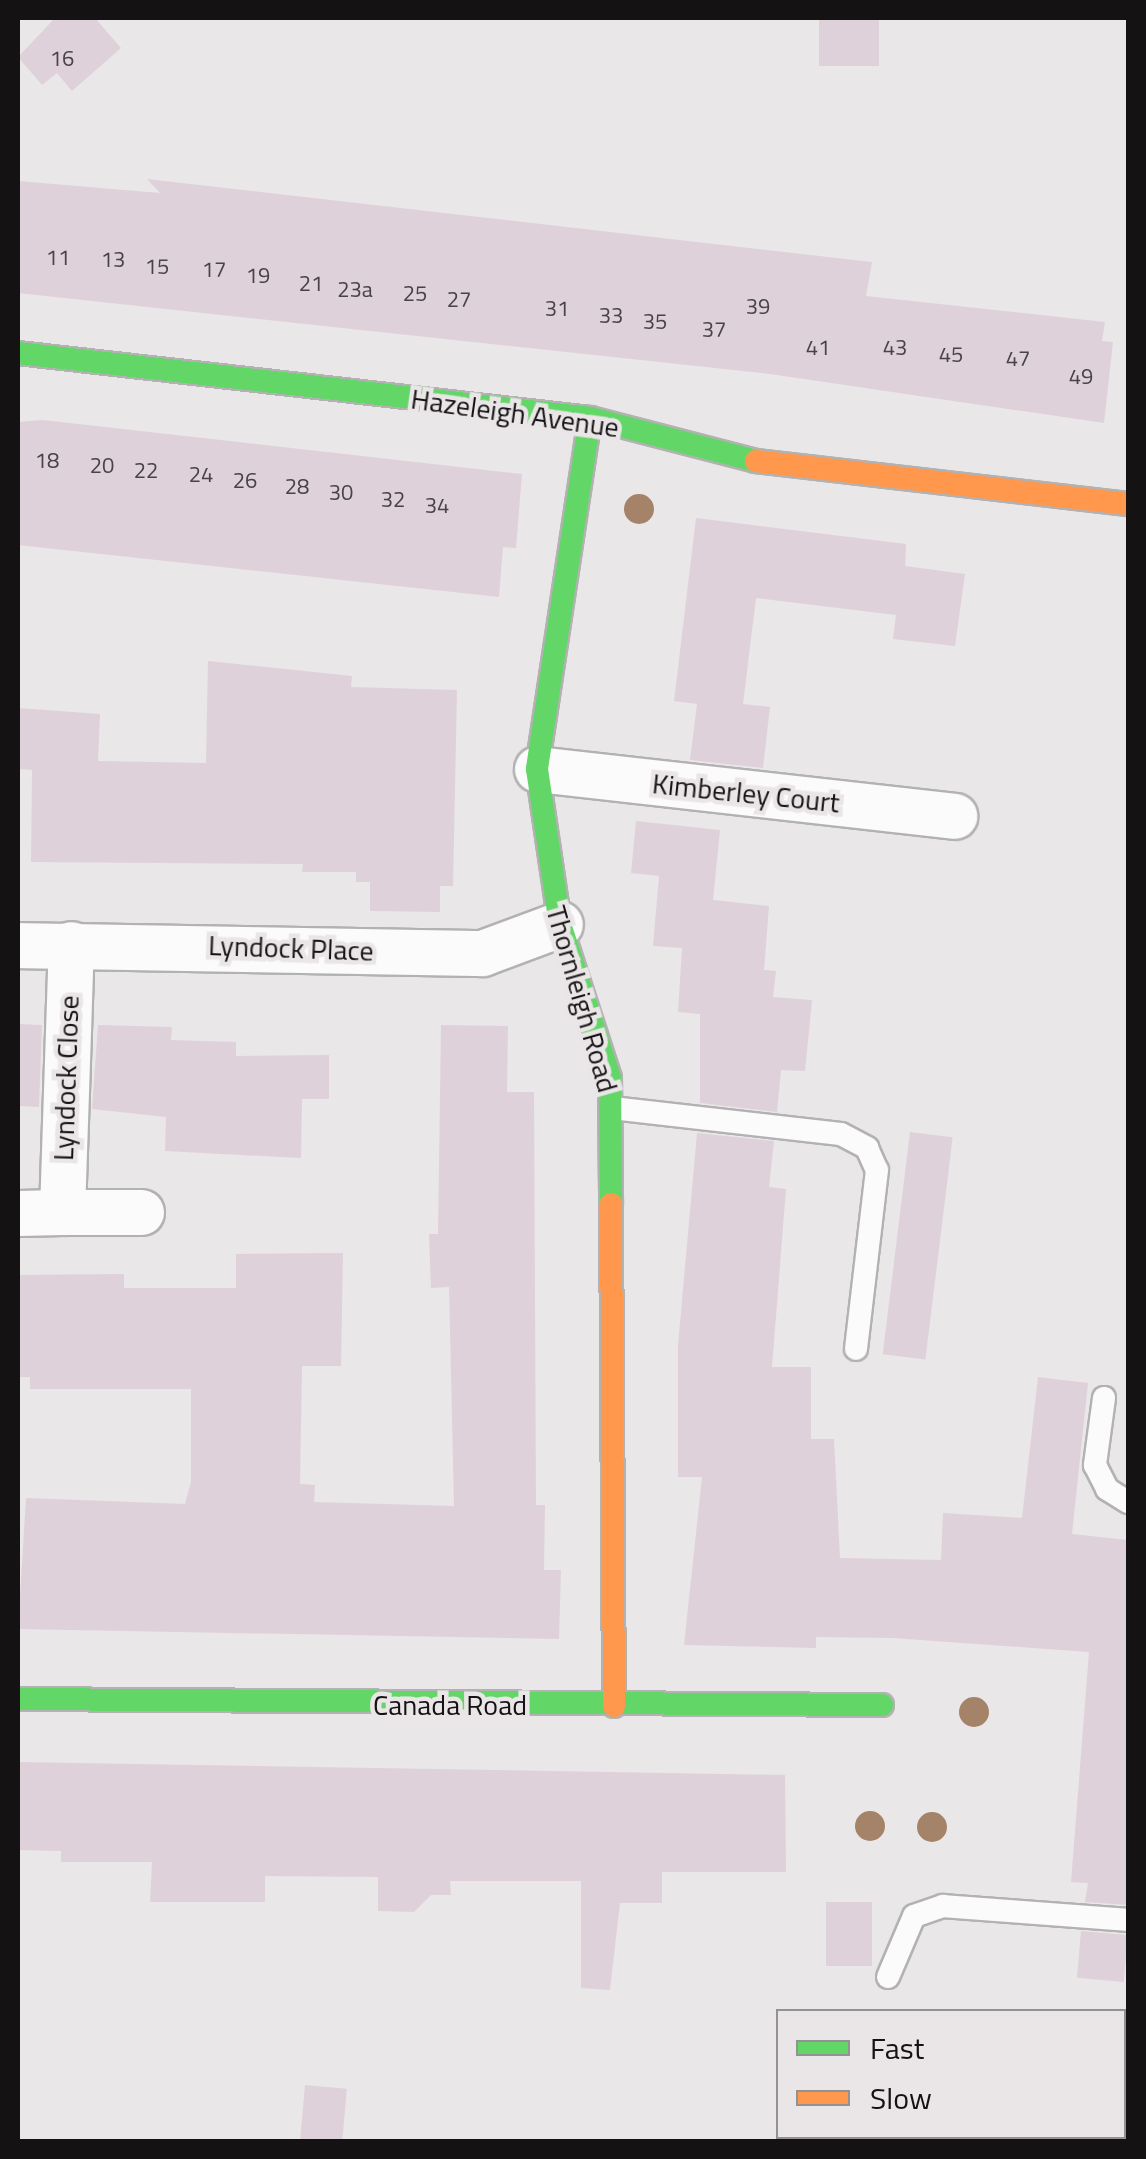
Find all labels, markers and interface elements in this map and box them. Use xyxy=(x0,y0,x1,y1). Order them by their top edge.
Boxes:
house number: 16 xyxy=(50,46,74,72)
house number: 11 xyxy=(46,245,70,271)
house number: 13 xyxy=(101,247,125,273)
house number: 15 xyxy=(145,254,169,280)
house number: 17 xyxy=(202,257,226,283)
house number: 19 xyxy=(246,263,270,289)
house number: 21 xyxy=(299,271,323,297)
house number: 23a xyxy=(337,277,373,303)
house number: 25 xyxy=(403,281,427,307)
house number: 27 xyxy=(447,287,471,313)
house number: 39 xyxy=(746,294,770,320)
house number: 31 xyxy=(545,296,569,322)
house number: 33 xyxy=(599,303,623,329)
house number: 35 xyxy=(643,309,667,335)
house number: 37 xyxy=(702,317,726,343)
house number: 41 xyxy=(806,335,830,361)
house number: 43 xyxy=(883,335,907,361)
house number: 45 xyxy=(939,342,963,368)
house number: 47 xyxy=(1006,346,1030,372)
house number: 49 xyxy=(1069,364,1093,390)
street label: Hazeleigh Avenue xyxy=(409,382,621,444)
house number: 18 xyxy=(35,448,59,474)
house number: 20 xyxy=(90,453,114,479)
house number: 22 xyxy=(134,458,158,484)
house number: 24 xyxy=(189,462,213,488)
house number: 26 xyxy=(233,468,257,494)
house number: 28 xyxy=(285,474,309,500)
house number: 30 xyxy=(329,480,353,506)
house number: 32 xyxy=(381,487,405,513)
house number: 34 xyxy=(425,493,449,519)
street label: Kimberley Court xyxy=(651,766,841,820)
street label: Thornleigh Road xyxy=(539,902,625,1096)
street label: Lyndock Place xyxy=(208,928,374,968)
street label: Lyndock Close xyxy=(46,995,86,1161)
street label: Canada Road xyxy=(373,1688,527,1722)
legend xyxy=(776,2009,1126,2139)
text: Fast xyxy=(870,2025,924,2071)
text: Slow xyxy=(870,2075,932,2121)

